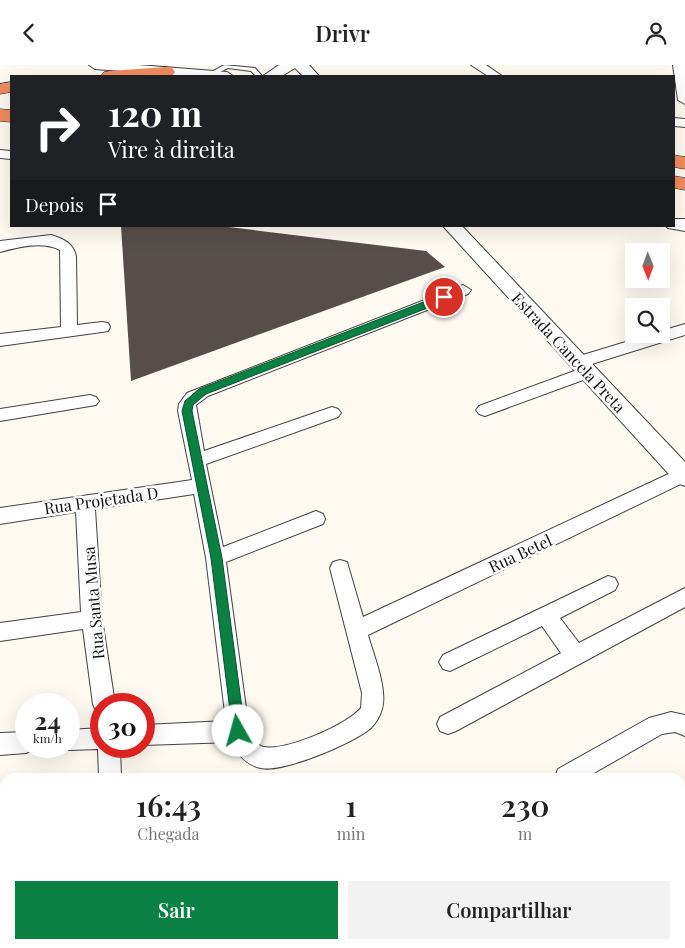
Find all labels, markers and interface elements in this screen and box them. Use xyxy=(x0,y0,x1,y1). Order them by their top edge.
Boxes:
text: Drivr xyxy=(315,18,370,48)
icon: back xyxy=(15,19,43,47)
icon: person xyxy=(642,19,670,47)
text: 120 m xyxy=(108,89,202,136)
icon: right xyxy=(25,95,90,160)
text: Vire à direita xyxy=(108,134,235,164)
icon: arrive xyxy=(94,190,122,218)
text: Depois xyxy=(25,191,84,217)
north arrow xyxy=(625,243,670,287)
map controls xyxy=(625,243,670,343)
pin xyxy=(423,276,465,318)
icon: arrive xyxy=(430,283,458,311)
street label: Estrada Cancela Preta xyxy=(508,287,630,417)
button: search xyxy=(625,298,670,343)
street label: Rua Projetada D xyxy=(43,482,159,518)
street label: Rua Betel xyxy=(485,529,556,577)
street label: Rua Santa Musa xyxy=(78,546,108,660)
speed limit sign: 30 xyxy=(90,693,155,758)
text: 24 xyxy=(34,703,61,736)
position arrow xyxy=(211,704,263,756)
text: km/h xyxy=(33,730,62,746)
text: 16:43 xyxy=(136,785,201,825)
text: 1 xyxy=(345,785,357,825)
text: 230 xyxy=(501,785,549,825)
text: Chegada xyxy=(137,823,199,844)
text: min xyxy=(337,823,365,844)
text: m xyxy=(518,823,532,844)
button: Sair xyxy=(15,881,338,939)
button: Compartilhar xyxy=(348,881,670,939)

